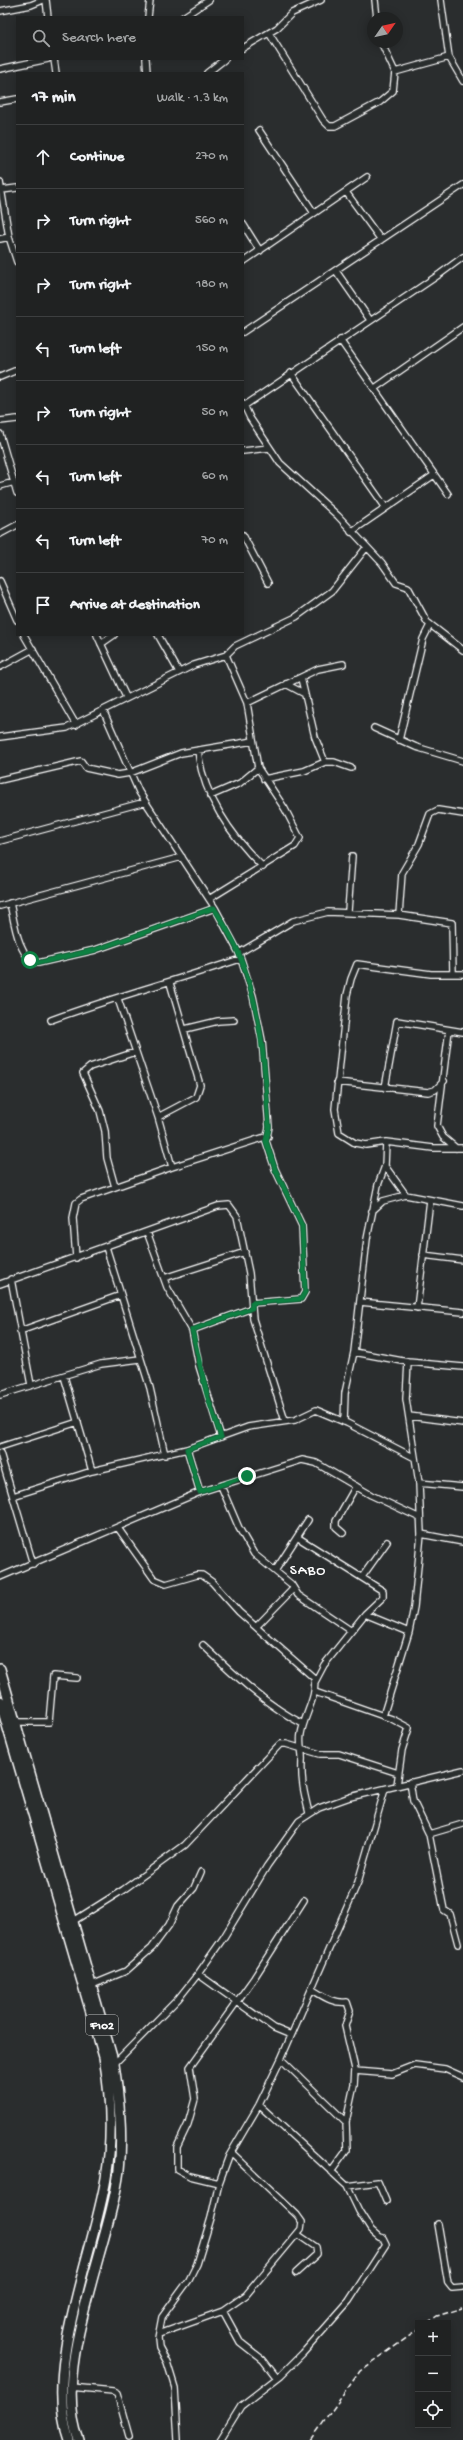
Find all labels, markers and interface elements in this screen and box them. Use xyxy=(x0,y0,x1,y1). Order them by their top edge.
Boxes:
north arrow xyxy=(367,12,403,48)
search box xyxy=(16,16,244,60)
icon: search xyxy=(30,27,52,49)
text: Search here xyxy=(62,29,136,47)
text: 17 min xyxy=(32,88,76,108)
text: Walk · 1.3 km xyxy=(157,91,228,106)
icon: ahead xyxy=(32,146,54,168)
text: Continue xyxy=(70,148,124,166)
text: 270 m xyxy=(195,149,228,164)
icon: right xyxy=(32,210,54,232)
text: Turn right xyxy=(70,212,130,230)
text: 560 m xyxy=(195,213,228,228)
icon: right xyxy=(32,274,54,296)
text: Turn right xyxy=(70,276,130,294)
text: 180 m xyxy=(196,277,228,292)
icon: left xyxy=(32,338,54,360)
text: Turn left xyxy=(70,340,121,358)
text: 150 m xyxy=(196,341,228,356)
icon: right xyxy=(32,402,54,424)
text: Turn right xyxy=(70,404,130,422)
text: 50 m xyxy=(201,405,228,420)
icon: left xyxy=(32,466,54,488)
text: Turn left xyxy=(70,468,121,486)
text: 60 m xyxy=(202,469,228,484)
icon: left xyxy=(32,530,54,552)
text: Turn left xyxy=(70,532,121,550)
text: 70 m xyxy=(202,533,228,548)
icon: arrive xyxy=(32,594,54,616)
text: Arrive at destination xyxy=(70,596,200,614)
route start xyxy=(21,951,39,969)
route end xyxy=(238,1467,256,1485)
district label: SABO xyxy=(290,1562,326,1580)
road number: F102 xyxy=(86,2015,118,2035)
map controls xyxy=(415,2320,451,2428)
button: + xyxy=(415,2320,451,2356)
button: − xyxy=(415,2356,451,2392)
button: locate xyxy=(415,2392,451,2428)

